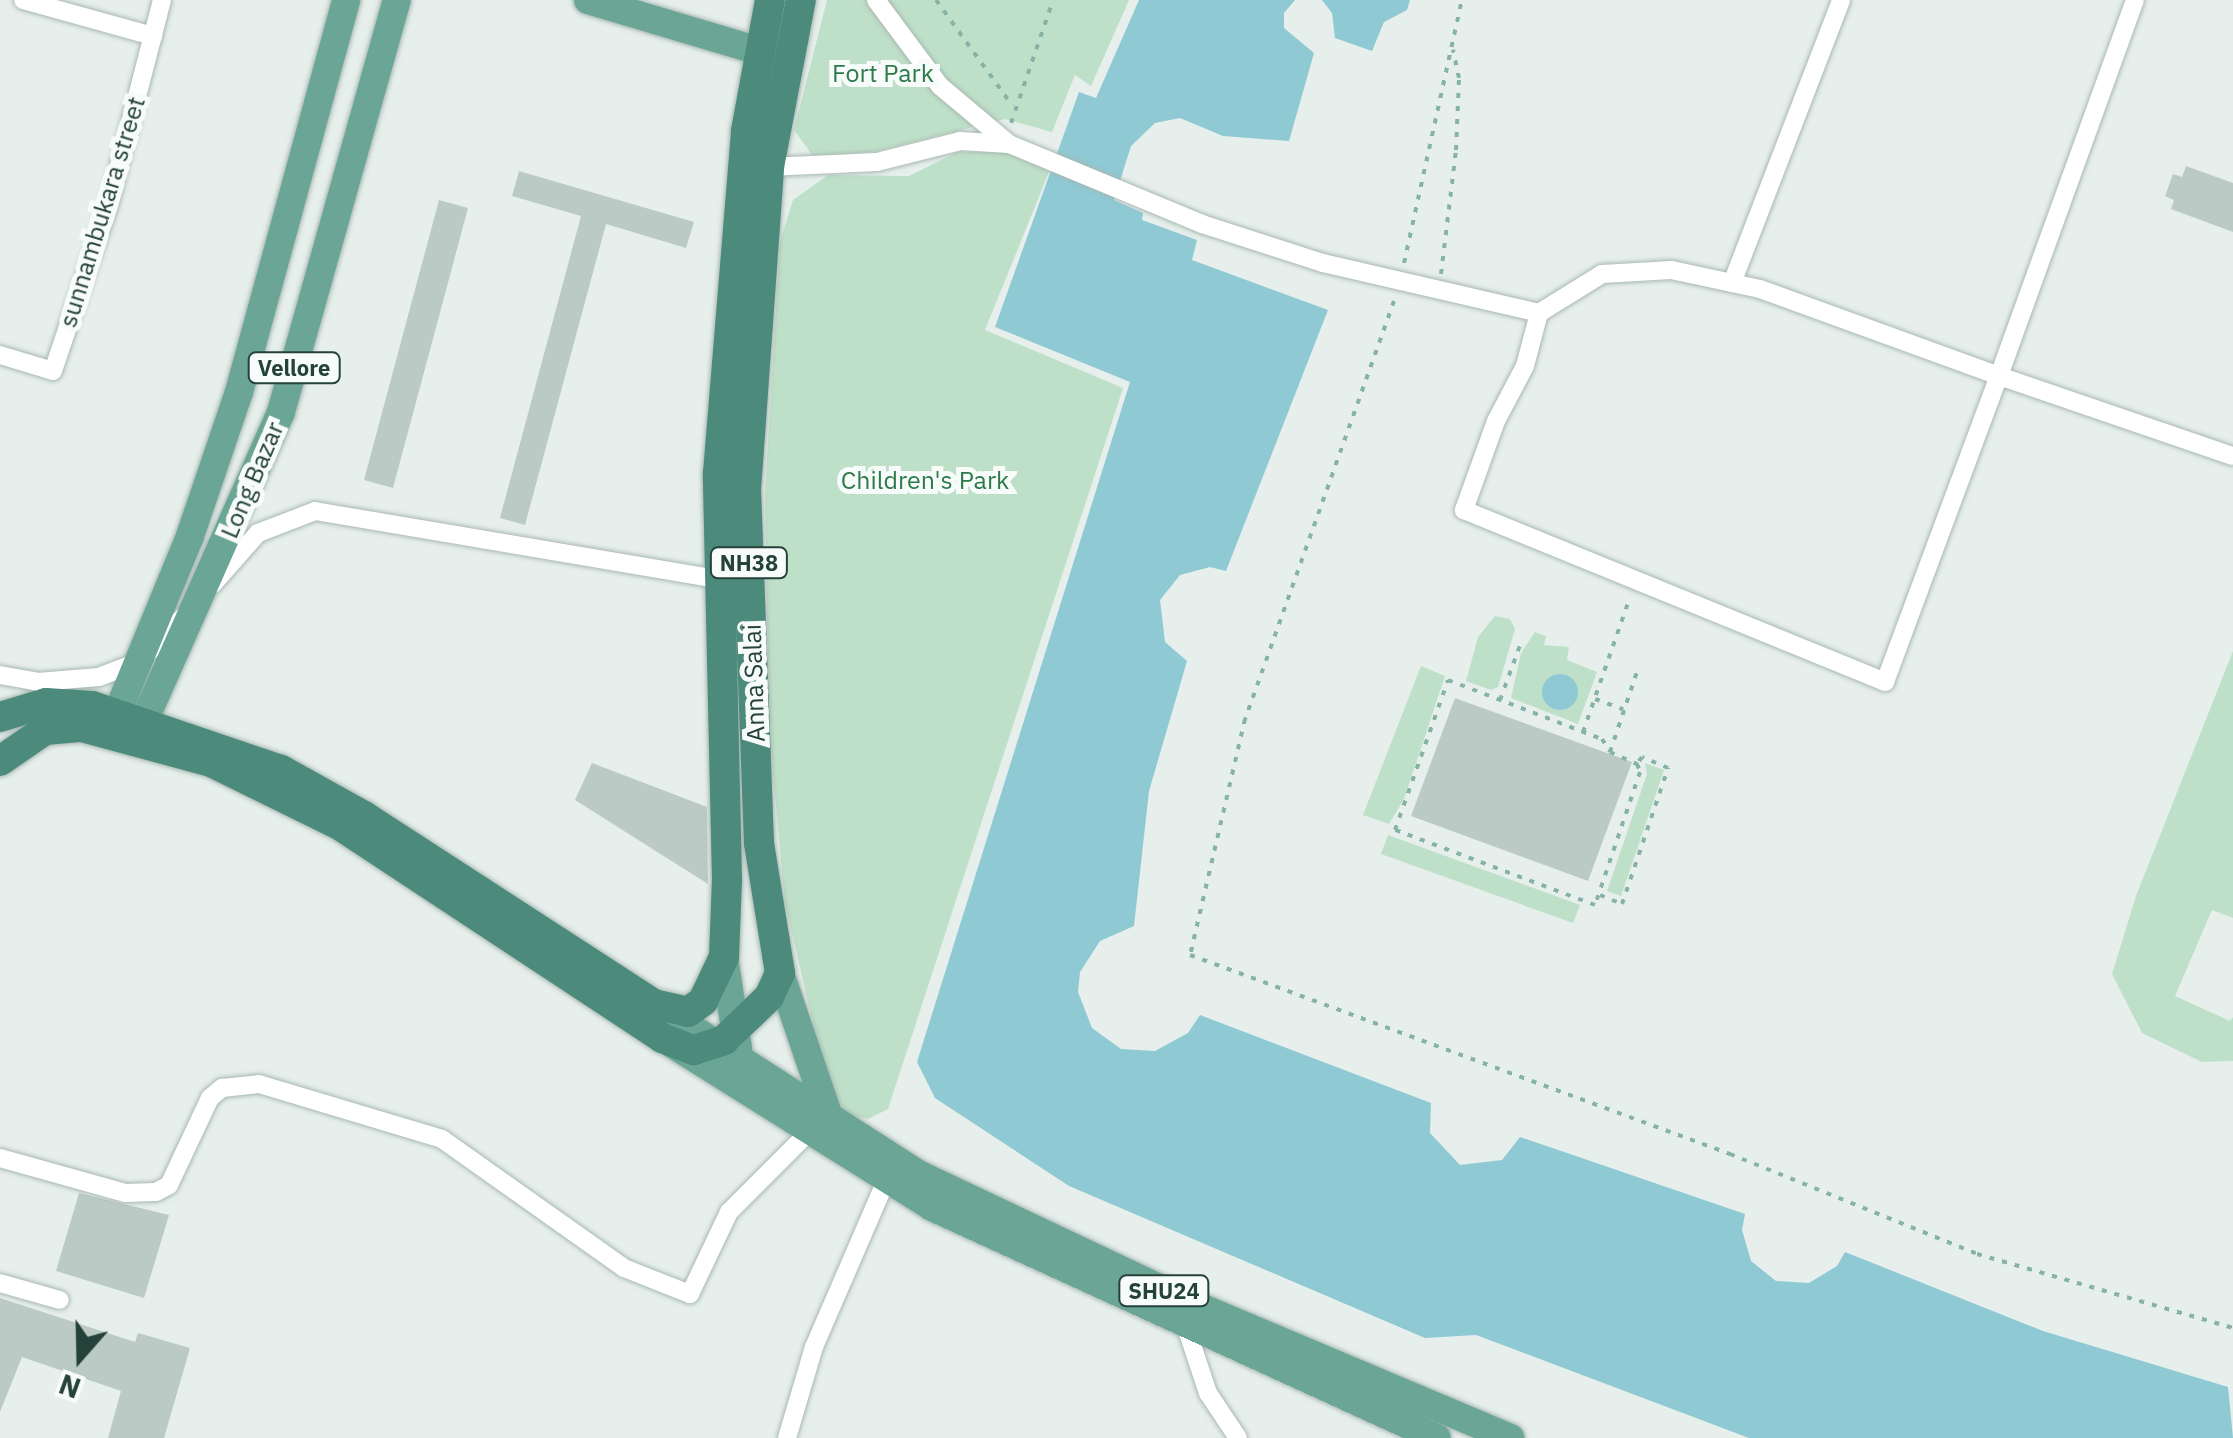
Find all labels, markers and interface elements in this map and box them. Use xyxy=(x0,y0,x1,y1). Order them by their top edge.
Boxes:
park label: Fort Park xyxy=(832,58,934,88)
street label: sunnambukara street xyxy=(53,93,151,331)
road number: Vellore xyxy=(246,351,342,385)
street label: Long Bazar xyxy=(214,417,290,543)
park label: Children's Park xyxy=(841,465,1009,495)
road number: NH38 xyxy=(709,546,789,580)
street label: Anna Salai xyxy=(737,624,771,742)
road number: SHU24 xyxy=(1116,1274,1212,1308)
north arrow xyxy=(30,1308,130,1408)
text: N xyxy=(54,1366,85,1408)

